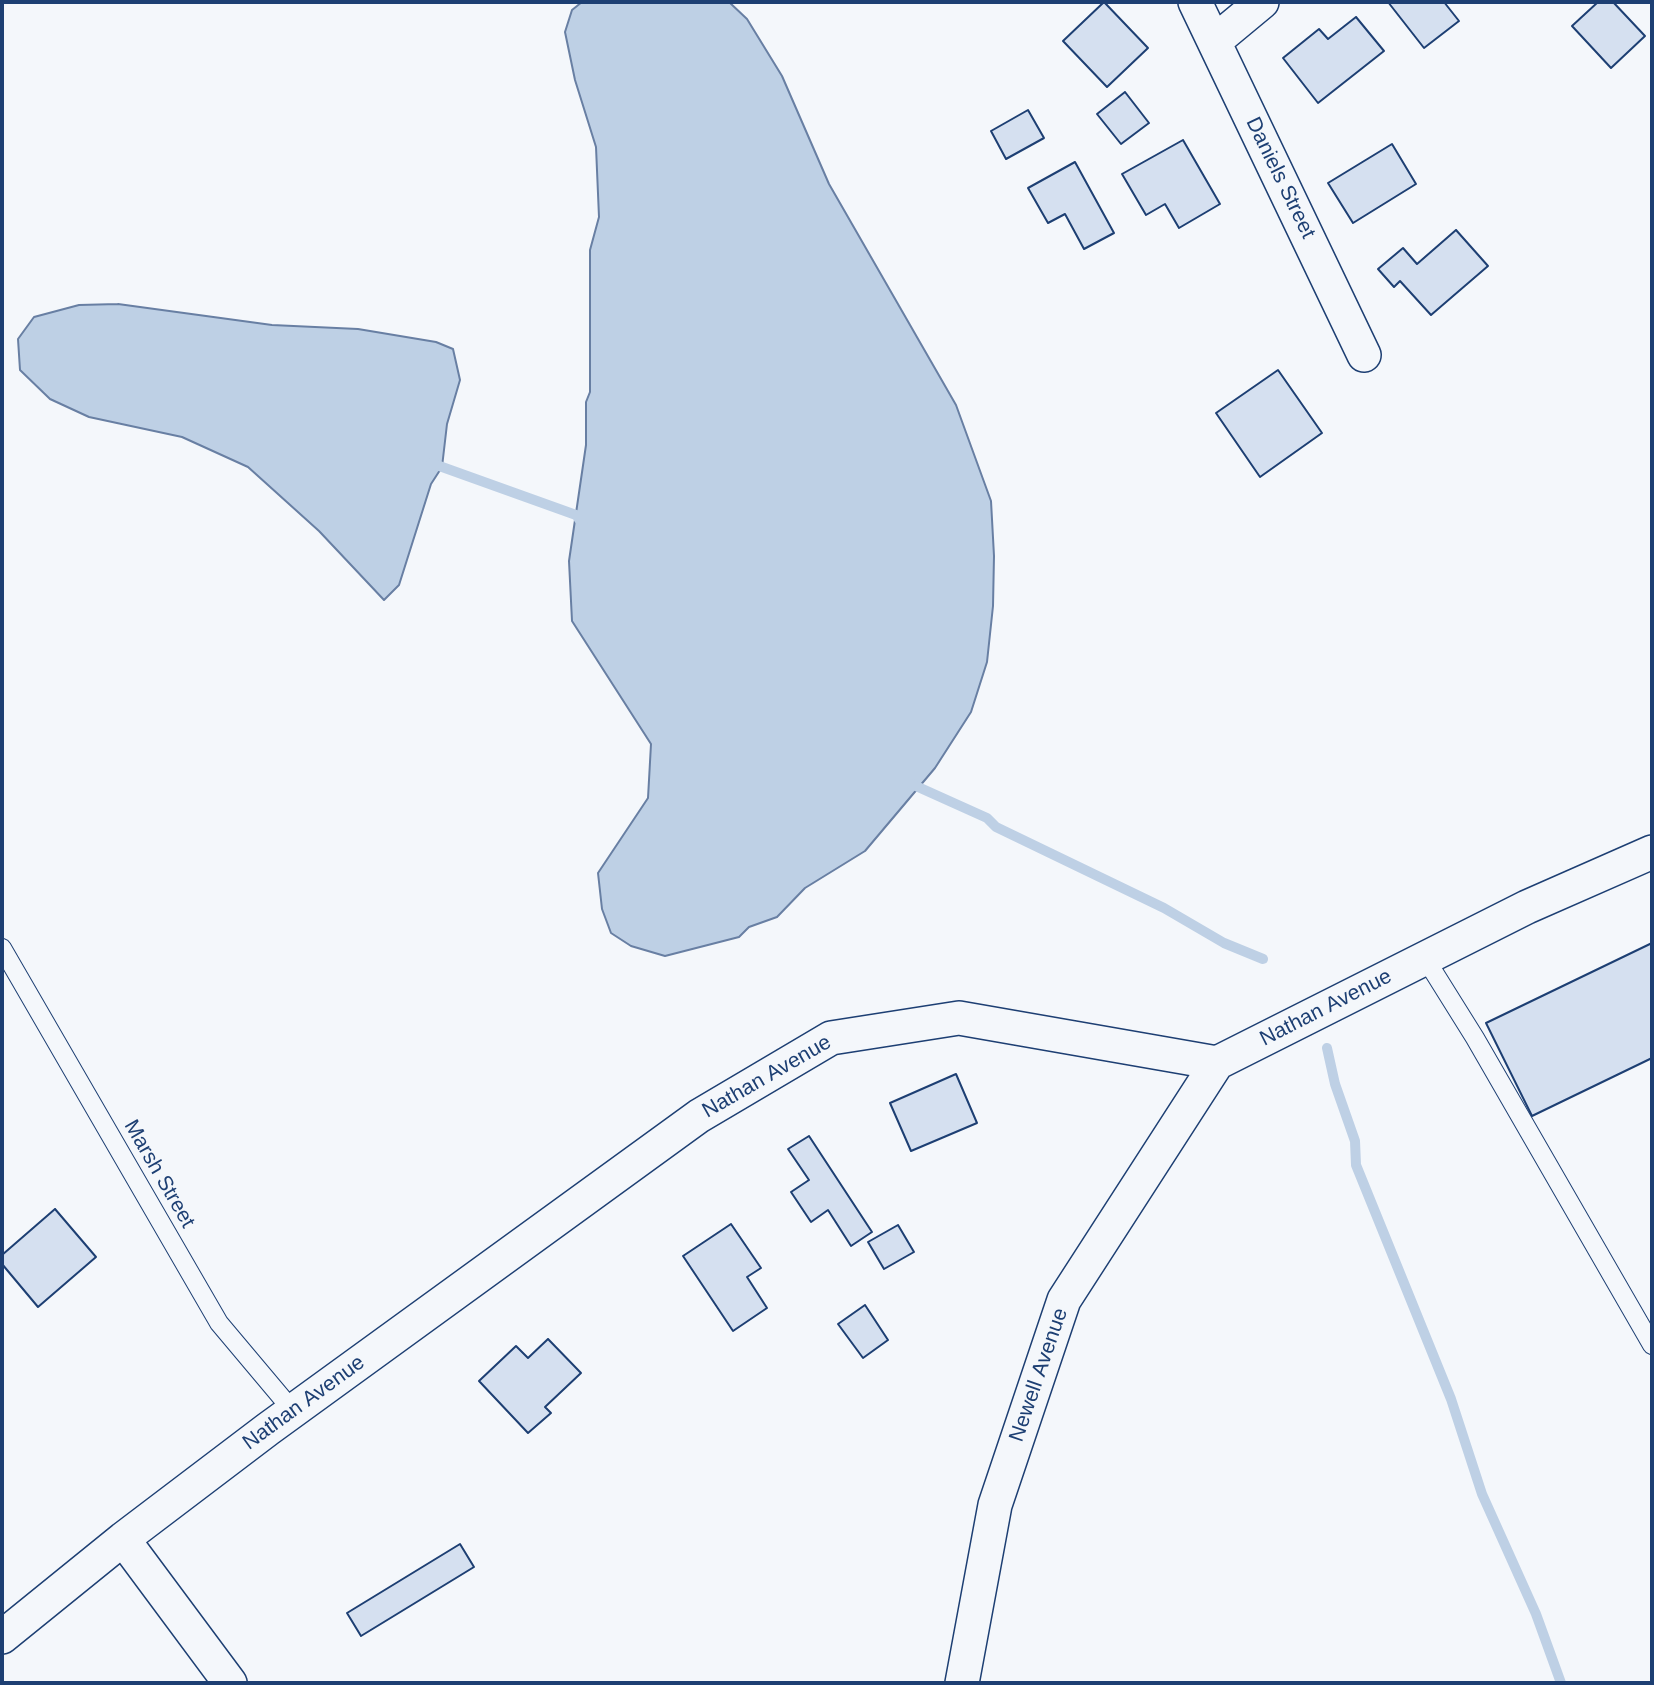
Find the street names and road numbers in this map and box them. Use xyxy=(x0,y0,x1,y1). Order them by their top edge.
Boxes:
street label: Daniels Street xyxy=(1240,113,1320,243)
street label: Nathan Avenue xyxy=(1256,964,1396,1052)
street label: Nathan Avenue xyxy=(698,1030,836,1124)
street label: Marsh Street xyxy=(118,1116,200,1232)
street label: Newell Avenue xyxy=(1004,1305,1074,1445)
street label: Nathan Avenue xyxy=(238,1350,370,1456)

